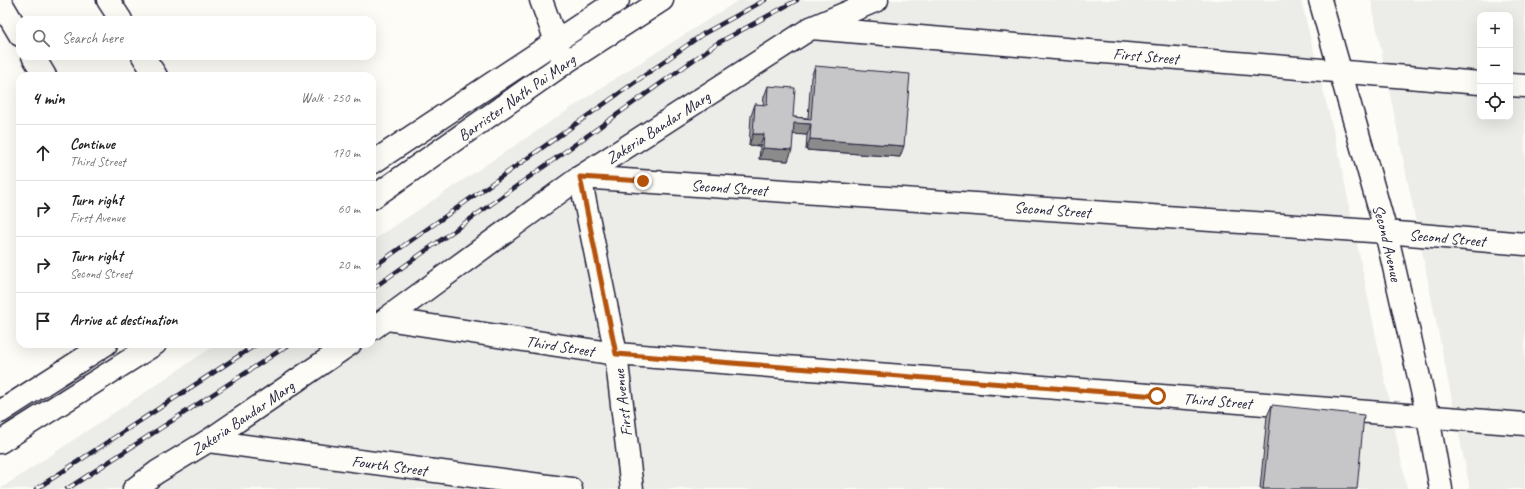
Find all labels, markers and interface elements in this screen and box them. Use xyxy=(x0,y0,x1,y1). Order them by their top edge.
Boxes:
map controls xyxy=(1477,12,1513,120)
button: + xyxy=(1477,12,1513,48)
search box xyxy=(16,16,376,60)
icon: search xyxy=(30,27,52,49)
text: Search here xyxy=(62,29,123,48)
street label: First Street xyxy=(1112,44,1182,69)
button: − xyxy=(1477,48,1513,84)
street label: Barrister Nath Pai Marg xyxy=(454,49,580,146)
button: locate xyxy=(1477,84,1513,120)
street label: Zakeria Bandar Marg xyxy=(602,86,715,169)
text: 4 min xyxy=(32,88,65,109)
text: Walk · 250 m xyxy=(301,90,360,106)
text: Continue xyxy=(70,135,115,154)
icon: ahead xyxy=(32,142,54,164)
text: 170 m xyxy=(332,145,360,161)
text: Third Street xyxy=(70,154,126,170)
route end xyxy=(634,172,652,190)
street label: Second Street xyxy=(690,176,770,201)
text: Turn right xyxy=(70,191,123,210)
icon: right xyxy=(32,198,54,220)
street label: Second Street xyxy=(1014,198,1094,223)
text: 60 m xyxy=(338,201,360,217)
street label: Second Avenue xyxy=(1368,202,1406,285)
text: First Avenue xyxy=(70,210,125,226)
street label: Second Street xyxy=(1408,225,1489,252)
text: Turn right xyxy=(70,247,123,266)
icon: right xyxy=(32,254,54,276)
text: 20 m xyxy=(338,257,360,273)
text: Second Street xyxy=(70,266,132,282)
icon: arrive xyxy=(32,310,54,332)
text: Arrive at destination xyxy=(70,311,177,330)
street label: Third Street xyxy=(524,331,598,362)
street label: First Avenue xyxy=(609,366,637,438)
street label: Zakeria Bandar Marg xyxy=(188,375,299,460)
route start xyxy=(1148,387,1166,405)
street label: Third Street xyxy=(1183,389,1255,414)
street label: Fourth Street xyxy=(351,451,431,481)

